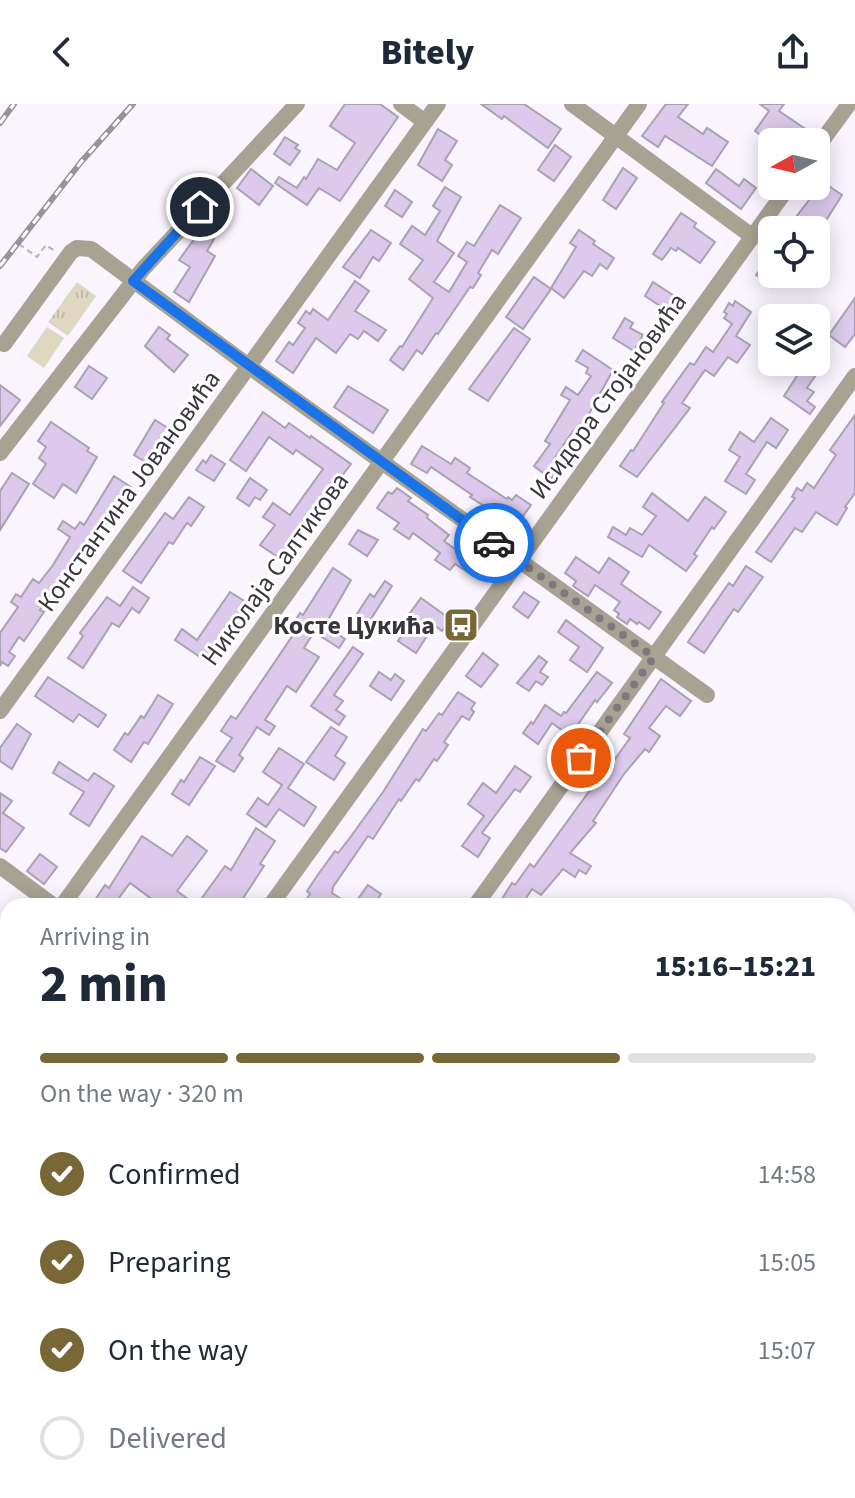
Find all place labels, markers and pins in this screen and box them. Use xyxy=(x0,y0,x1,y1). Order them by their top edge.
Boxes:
pin xyxy=(166,173,234,241)
bus stop icon: Косте Цукића xyxy=(442,606,480,644)
place label: Косте Цукића xyxy=(273,607,435,644)
pin xyxy=(547,724,615,792)

